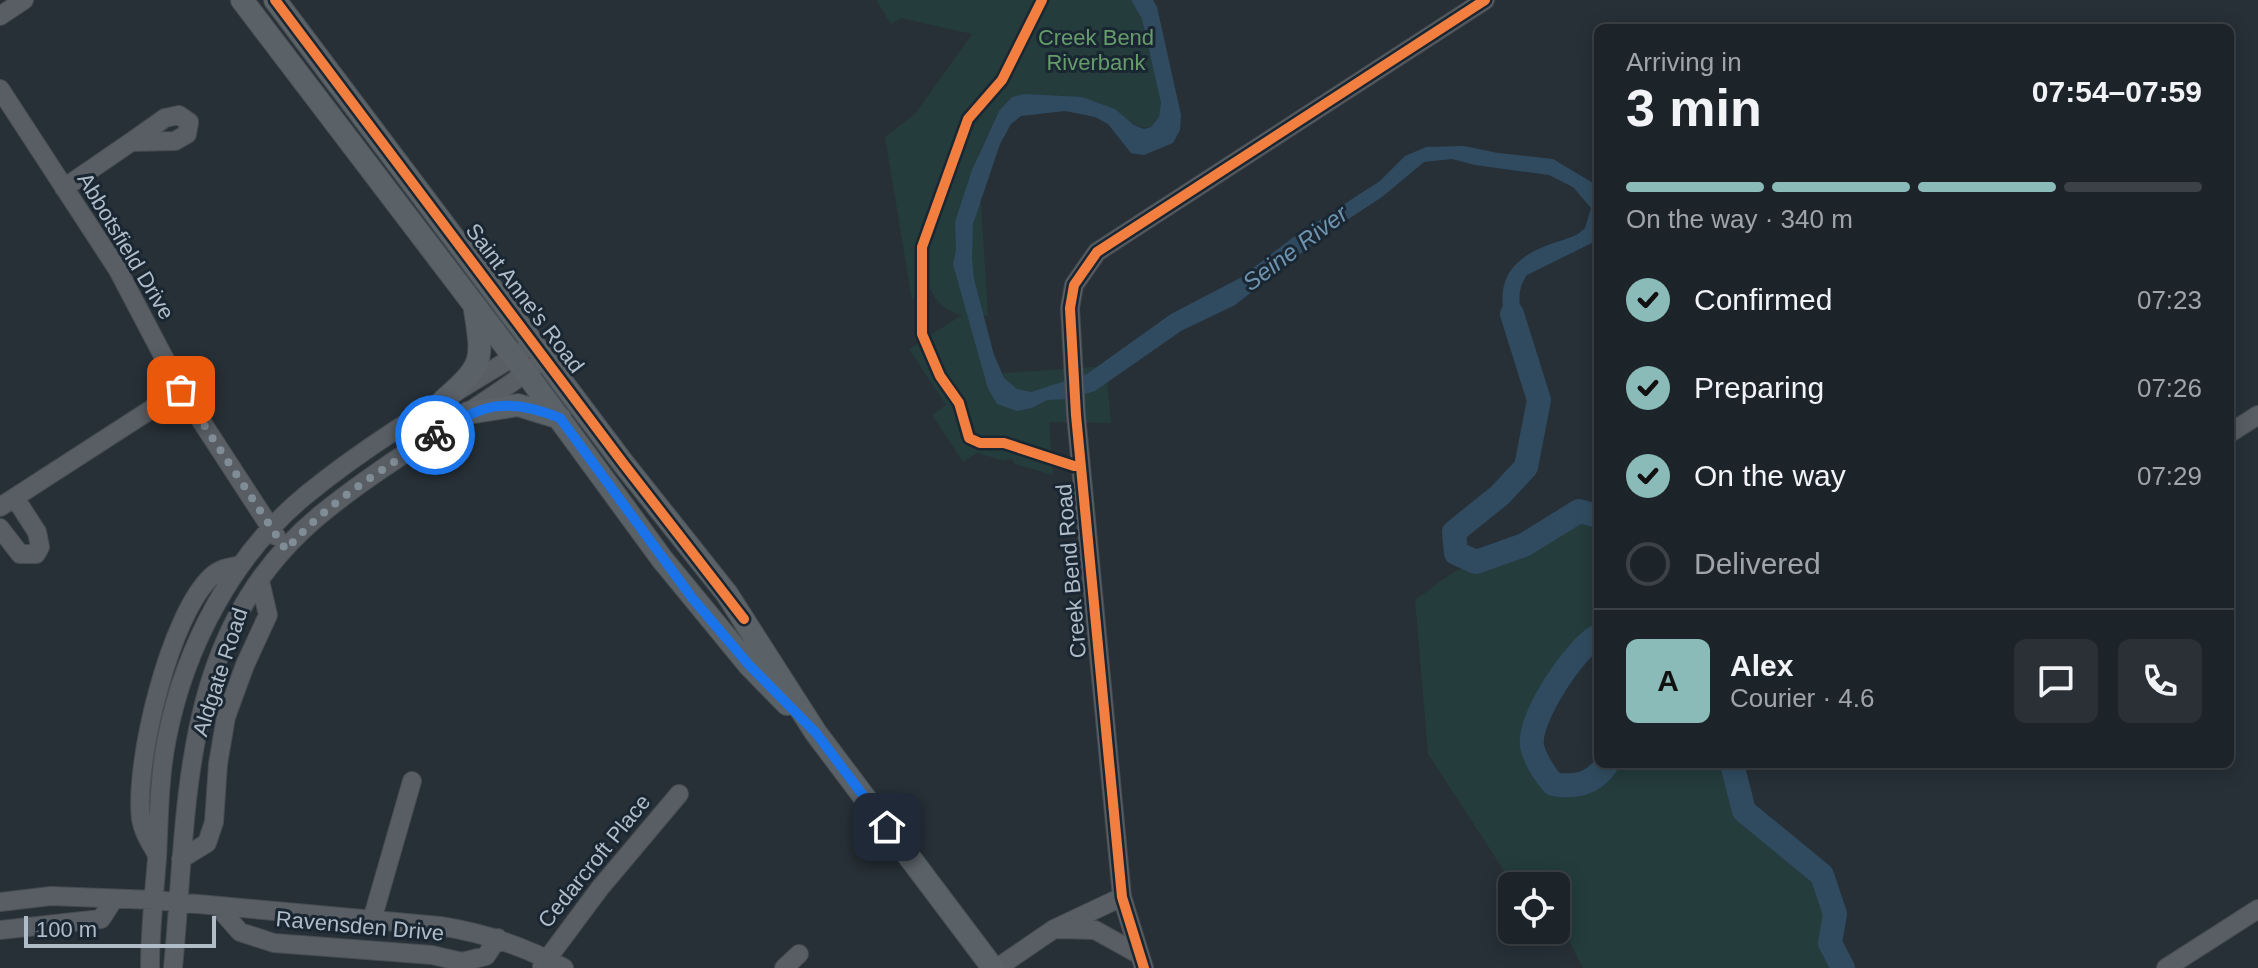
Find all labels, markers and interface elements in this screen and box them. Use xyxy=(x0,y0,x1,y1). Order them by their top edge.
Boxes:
park label: Creek Bend Riverbank xyxy=(1038,25,1154,75)
text: Arriving in xyxy=(1626,47,1742,77)
text: 07:54–07:59 xyxy=(2032,75,2202,108)
text: 3 min xyxy=(1626,79,1762,137)
street label: Abbotsfield Drive xyxy=(72,168,180,324)
water label: Seine River xyxy=(1237,199,1353,296)
text: On the way · 340 m xyxy=(1626,204,1853,234)
street label: Saint Anne's Road xyxy=(461,218,589,378)
icon: check xyxy=(1626,278,1670,322)
text: Confirmed xyxy=(1694,283,1832,316)
text: 07:23 xyxy=(2137,285,2202,315)
pin xyxy=(147,356,215,424)
icon: check xyxy=(1626,366,1670,410)
icon: bag xyxy=(159,368,203,412)
text: Preparing xyxy=(1694,371,1824,404)
text: 07:26 xyxy=(2137,373,2202,403)
courier xyxy=(395,395,475,475)
icon: bike xyxy=(413,413,457,457)
icon: check xyxy=(1626,454,1670,498)
text: On the way xyxy=(1694,459,1846,492)
text: 07:29 xyxy=(2137,461,2202,491)
street label: Creek Bend Road xyxy=(1051,483,1091,659)
text: Delivered xyxy=(1694,547,1821,580)
street label: Aldgate Road xyxy=(188,605,252,739)
button: chat xyxy=(2014,639,2098,723)
button: phone xyxy=(2118,639,2202,723)
text: Alex xyxy=(1730,649,1793,682)
text: A xyxy=(1657,664,1679,697)
text: Courier · 4.6 xyxy=(1730,683,1875,713)
street label: Cedarcroft Place xyxy=(533,789,655,933)
pin xyxy=(853,793,921,861)
icon: home xyxy=(865,805,909,849)
map controls xyxy=(1498,872,1570,944)
button: locate xyxy=(1498,872,1570,944)
street label: Ravensden Drive xyxy=(275,906,445,946)
scale bar xyxy=(24,912,216,948)
text: 100 m xyxy=(36,917,97,942)

